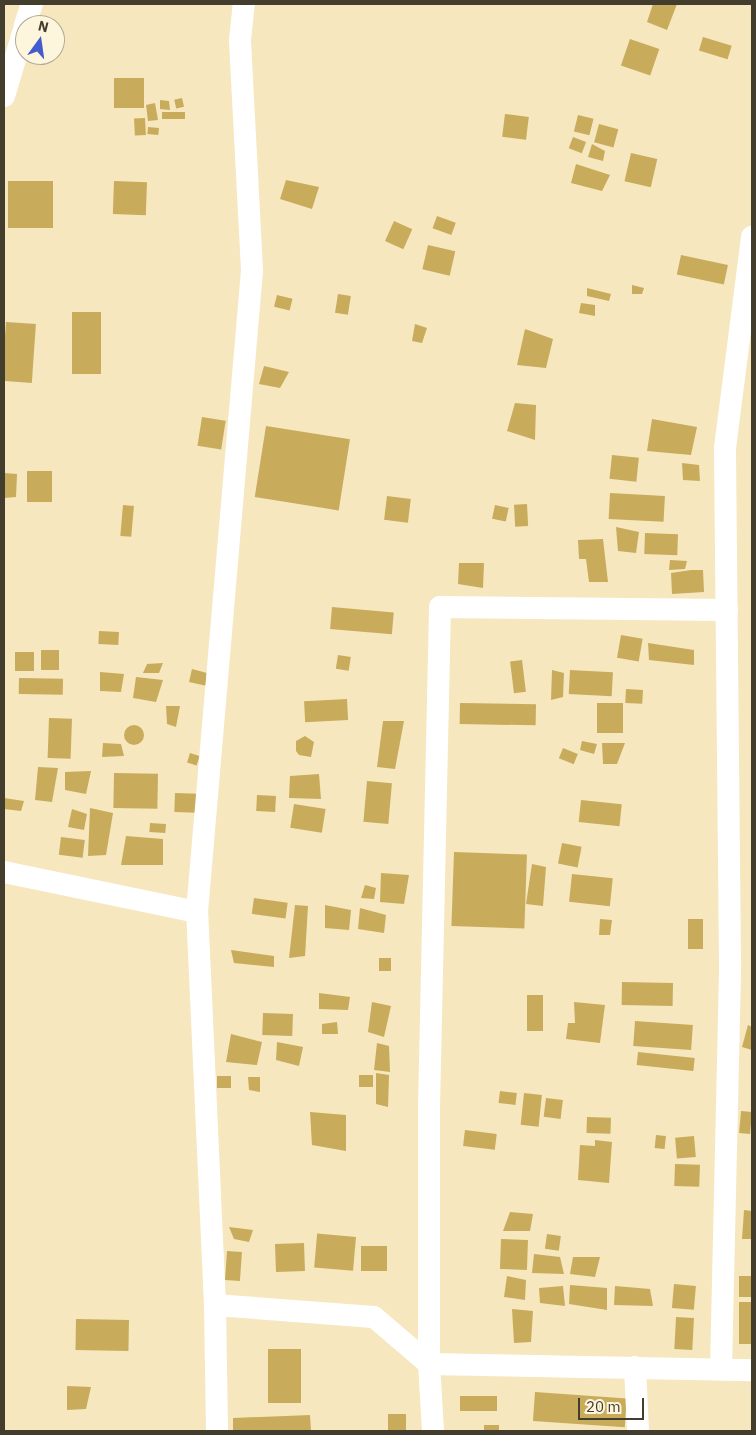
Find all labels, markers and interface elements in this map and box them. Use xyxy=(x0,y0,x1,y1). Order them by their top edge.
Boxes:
north arrow xyxy=(15,15,65,65)
text: N xyxy=(36,16,50,36)
scale bar xyxy=(581,1388,647,1420)
text: 20 m xyxy=(586,1397,621,1416)

